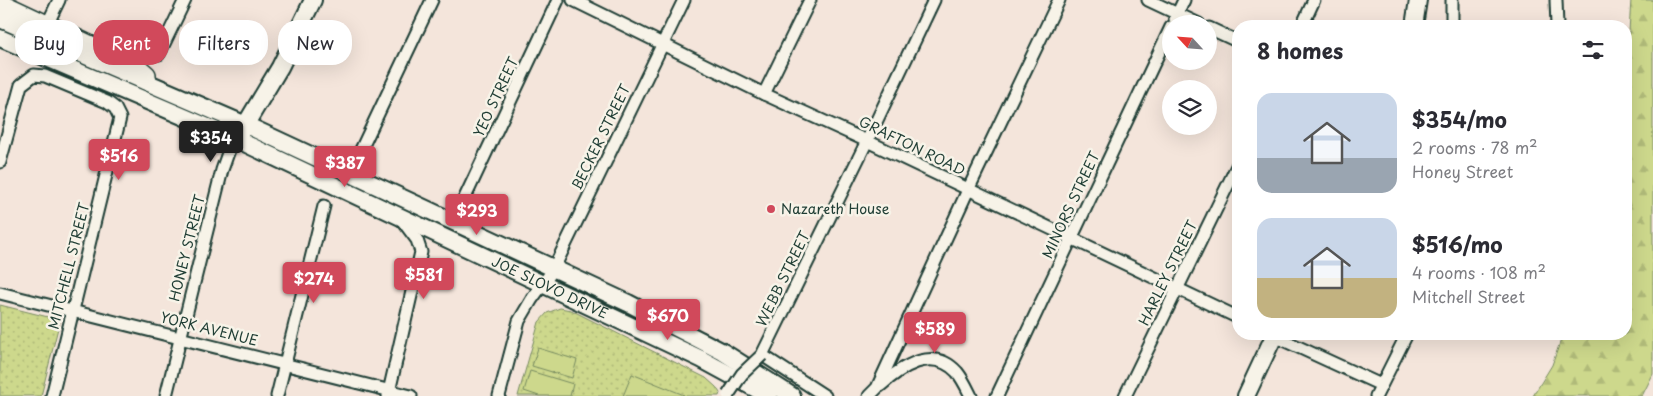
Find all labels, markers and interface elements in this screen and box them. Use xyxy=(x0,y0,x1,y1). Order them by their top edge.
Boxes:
north arrow xyxy=(1162,15,1218,70)
map controls xyxy=(1162,15,1217,135)
chip: Buy xyxy=(15,20,83,65)
chip: Rent xyxy=(93,20,169,65)
chip: Filters xyxy=(179,20,268,65)
chip: New xyxy=(278,20,352,65)
text: 8 homes xyxy=(1257,34,1343,66)
icon: filters xyxy=(1579,36,1607,64)
street label: YEO STREET xyxy=(468,53,523,140)
street label: BECKER STREET xyxy=(566,80,635,193)
button: layers xyxy=(1162,80,1217,135)
text: $354/mo xyxy=(1412,103,1507,135)
street label: GRAFTON ROAD xyxy=(855,111,969,180)
icon: home xyxy=(1297,113,1357,173)
pin: $354 xyxy=(181,120,241,163)
text: $354 xyxy=(190,125,232,149)
text: 2 rooms · 78 m² xyxy=(1412,135,1538,159)
pin: $516 xyxy=(89,138,149,181)
text: $516 xyxy=(100,143,138,167)
pin: $387 xyxy=(315,146,375,188)
street label: MINORS STREET xyxy=(1036,147,1105,262)
text: $387 xyxy=(325,150,365,174)
text: Honey Street xyxy=(1412,159,1513,183)
street label: HONEY STREET xyxy=(163,192,210,303)
pin: $293 xyxy=(447,194,507,236)
text: $293 xyxy=(456,198,498,222)
place label: Nazareth House xyxy=(781,198,890,219)
street label: MITCHELL STREET xyxy=(43,200,95,332)
marker: Nazareth House xyxy=(765,203,777,215)
street label: HARLEY STREET xyxy=(1133,216,1202,329)
street label: WEBB STREET xyxy=(750,227,815,330)
text: $516/mo xyxy=(1412,228,1503,260)
icon: home xyxy=(1297,238,1357,298)
street label: JOE SLOVO DRIVE xyxy=(488,251,612,324)
pin: $581 xyxy=(394,258,454,300)
text: 4 rooms · 108 m² xyxy=(1412,260,1546,284)
pin: $274 xyxy=(284,262,344,304)
text: $581 xyxy=(405,262,443,286)
text: $274 xyxy=(294,266,334,290)
text: Mitchell Street xyxy=(1412,284,1525,308)
pin: $670 xyxy=(638,298,698,341)
text: $670 xyxy=(647,303,689,327)
street label: YORK AVENUE xyxy=(158,306,260,351)
pin: $589 xyxy=(905,312,965,354)
text: $589 xyxy=(915,316,955,340)

